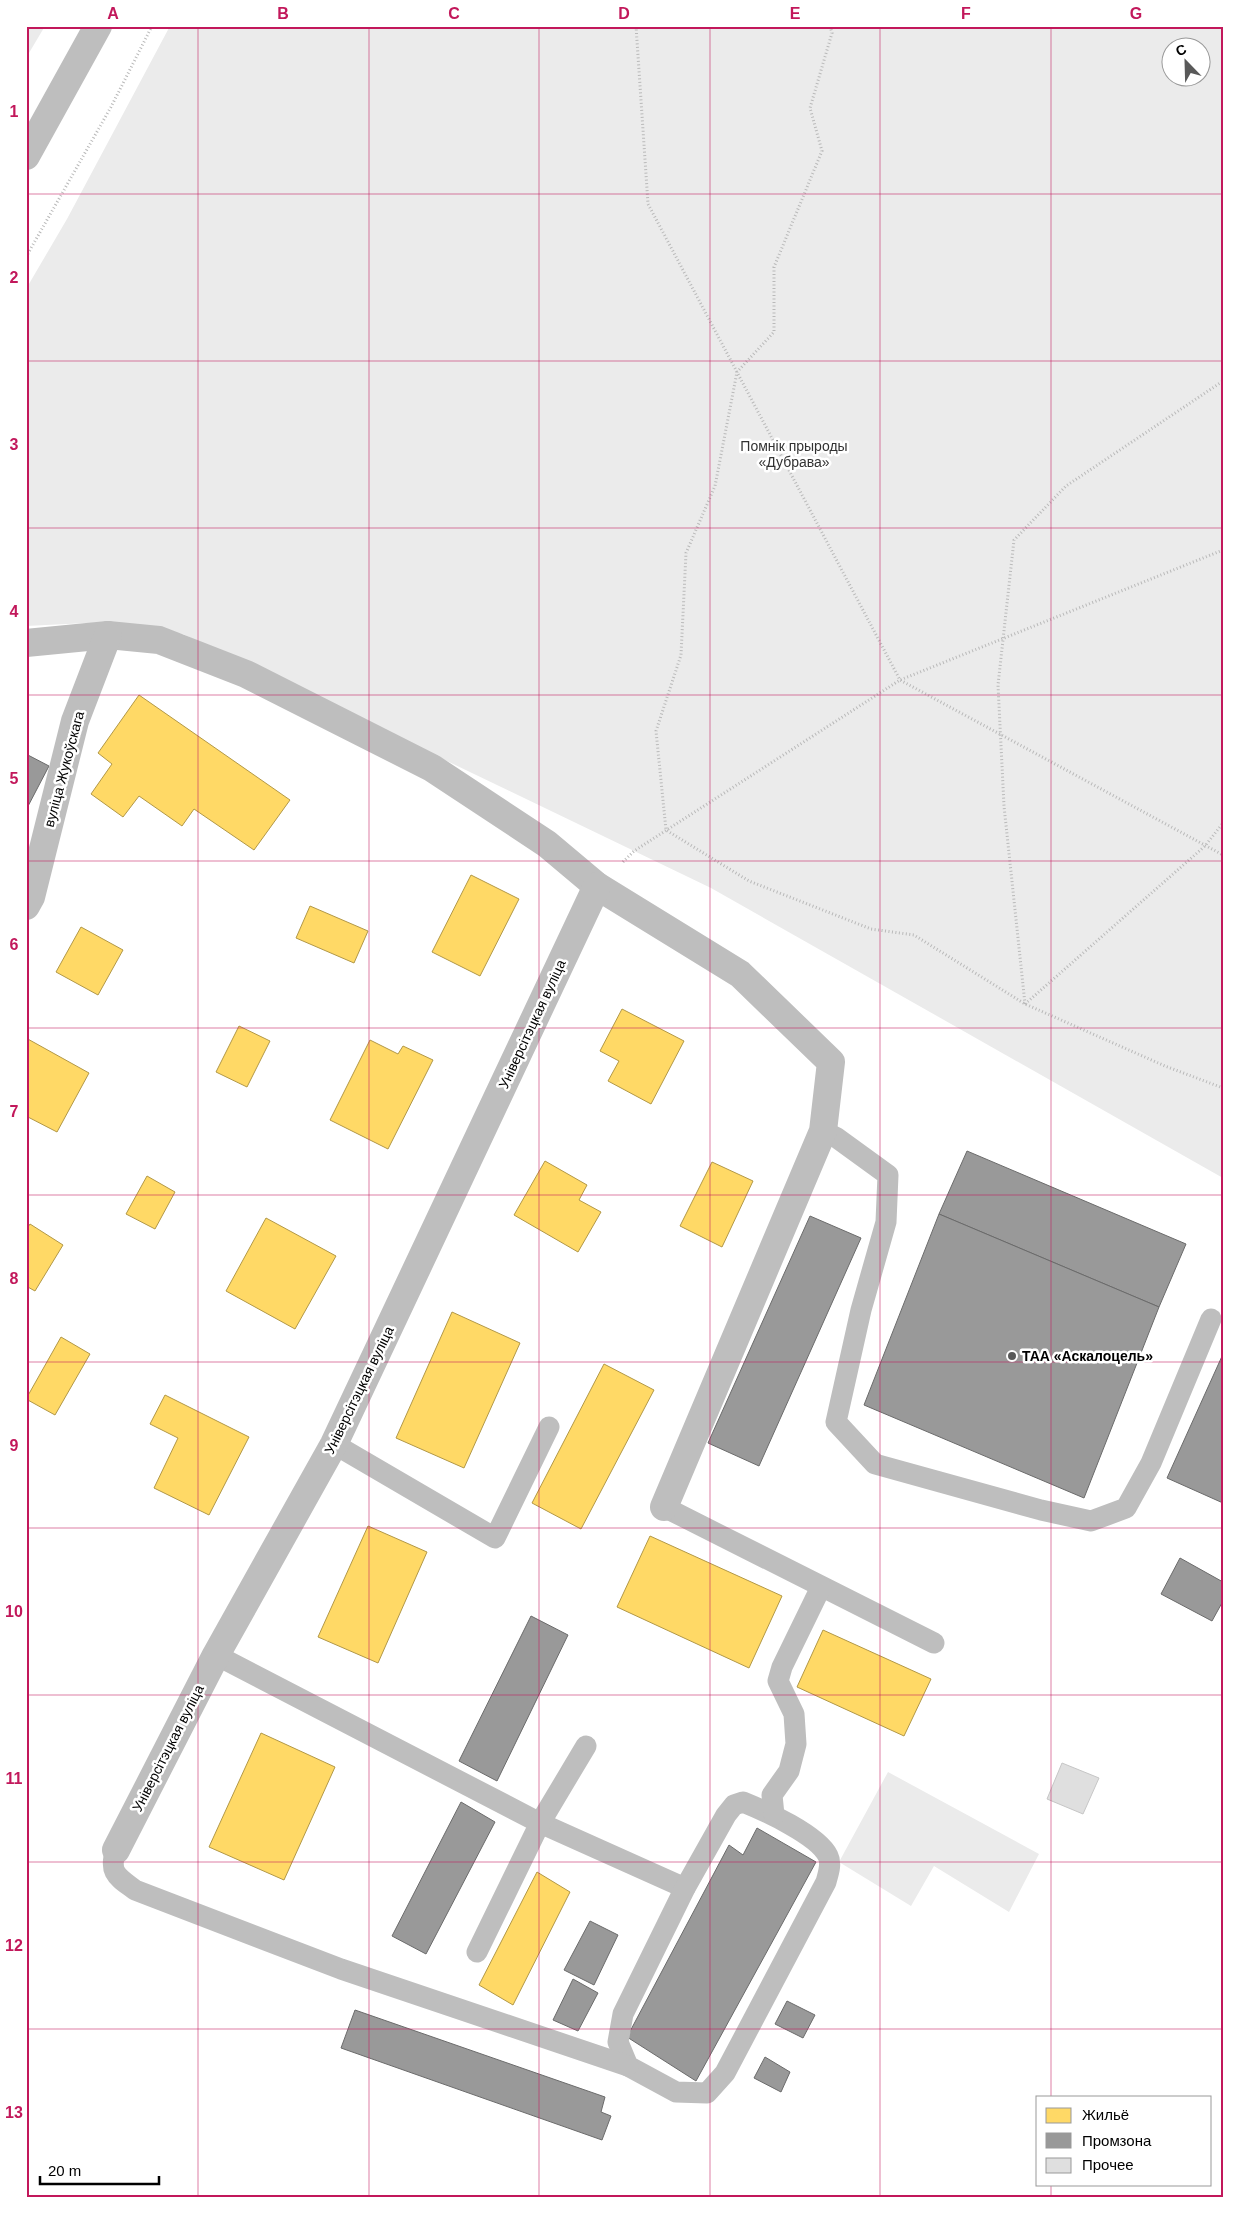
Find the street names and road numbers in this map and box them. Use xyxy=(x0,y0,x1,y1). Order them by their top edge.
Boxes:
street label: вуліца Жукоўскага xyxy=(41,709,87,829)
street label: Універсітэцкая вуліца xyxy=(495,957,569,1091)
street label: Універсітэцкая вуліца xyxy=(321,1323,397,1457)
street label: Універсітэцкая вуліца xyxy=(129,1682,207,1814)

